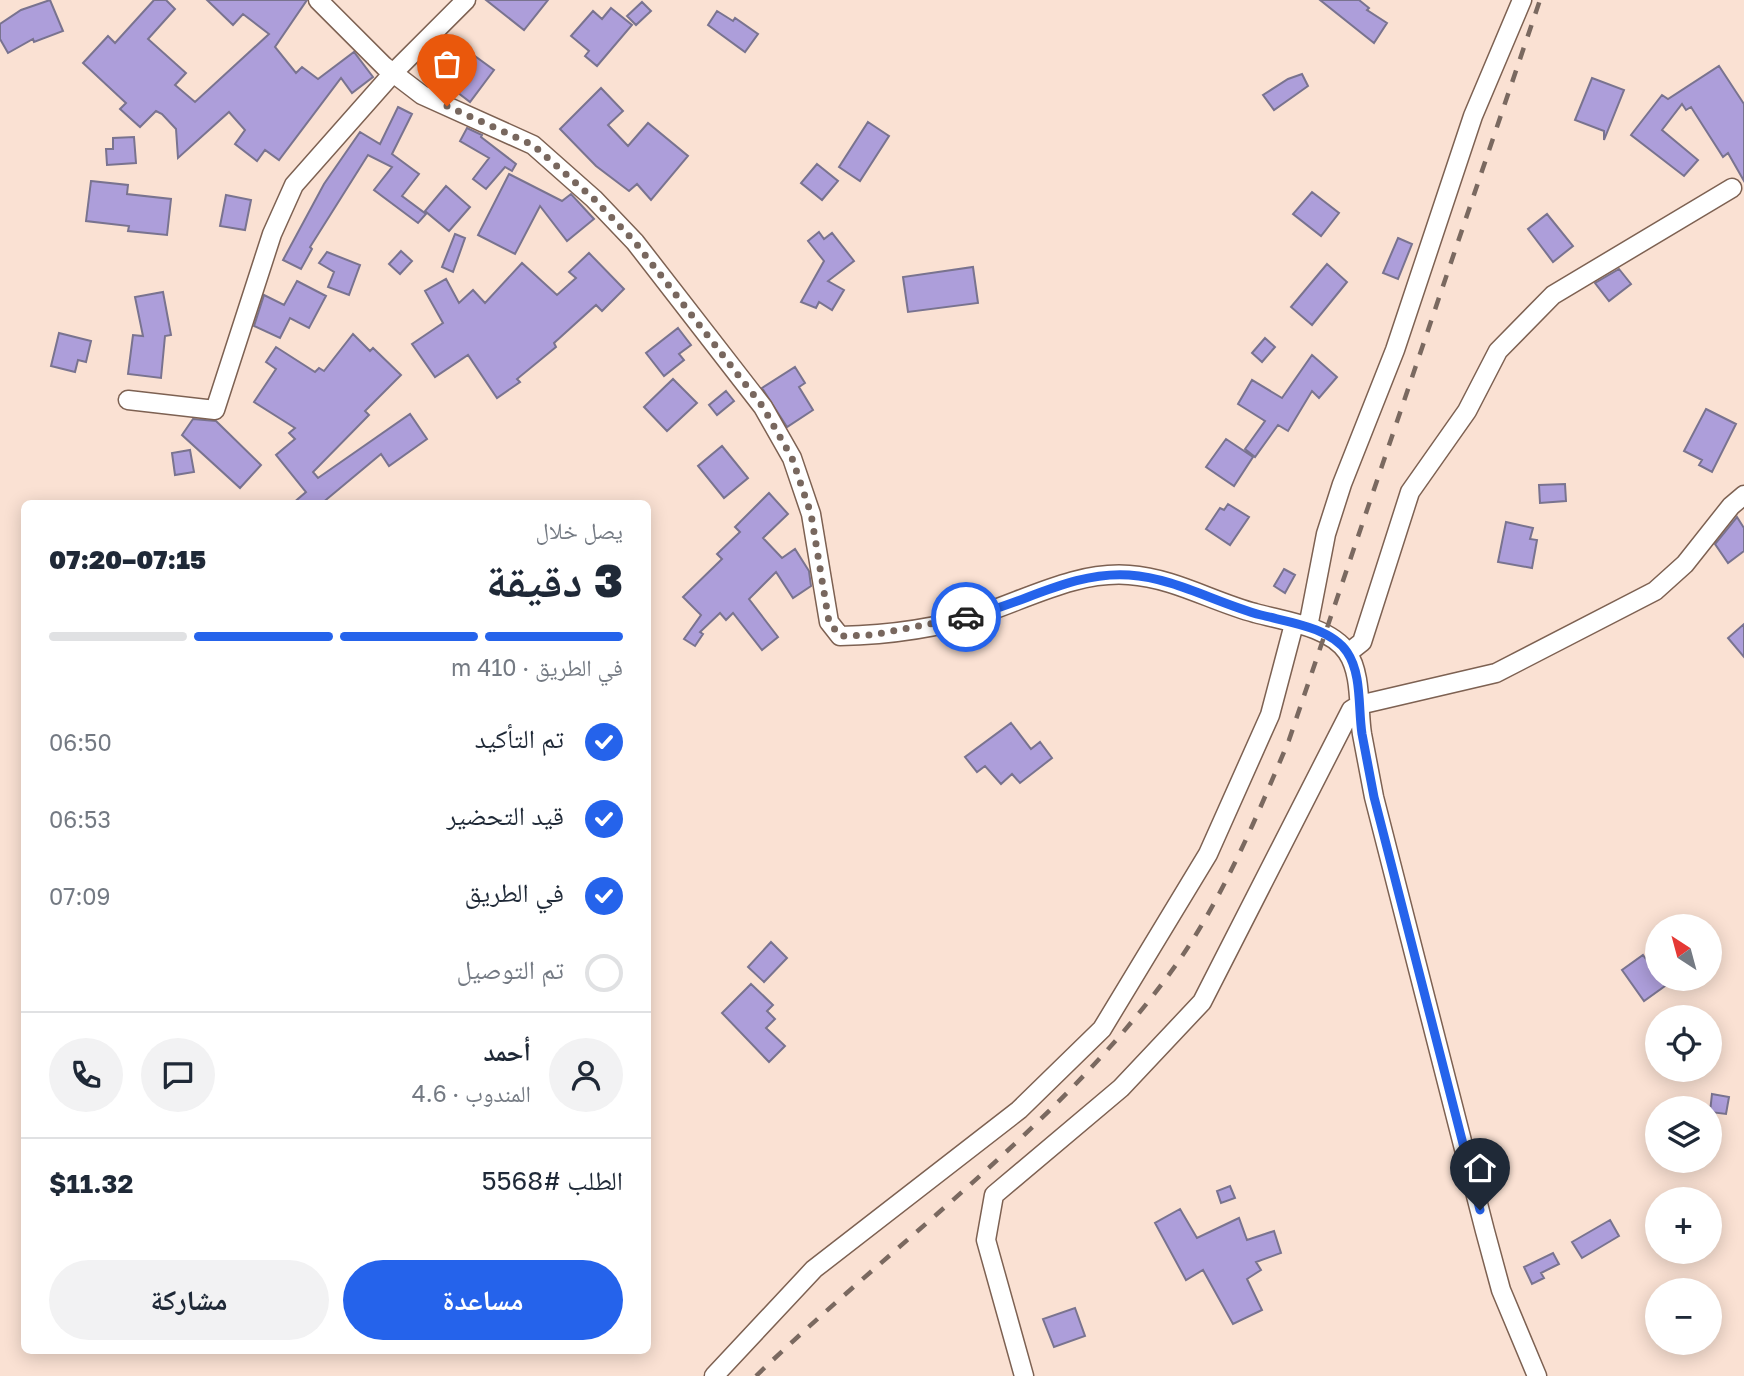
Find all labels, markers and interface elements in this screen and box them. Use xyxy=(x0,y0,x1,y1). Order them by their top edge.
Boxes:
pin xyxy=(417,34,477,106)
icon: bag xyxy=(428,45,466,83)
text: يصل خلال xyxy=(536,516,623,544)
text: 07:15–07:20 xyxy=(49,544,206,575)
text: 3 دقيقة xyxy=(486,552,623,607)
courier xyxy=(931,582,1001,652)
icon: car xyxy=(947,598,985,636)
text: في الطريق · 410 m xyxy=(451,653,623,681)
text: تم التأكيد xyxy=(475,723,564,754)
icon: check xyxy=(585,723,623,761)
text: 06:50 xyxy=(49,728,112,756)
text: قيد التحضير xyxy=(446,800,564,831)
icon: check xyxy=(585,800,623,838)
text: 06:53 xyxy=(49,805,111,833)
text: في الطريق xyxy=(465,877,564,908)
icon: check xyxy=(585,877,623,915)
text: 07:09 xyxy=(49,882,111,910)
north arrow xyxy=(1645,914,1722,990)
map controls xyxy=(1645,914,1722,1355)
text: تم التوصيل xyxy=(456,954,564,985)
button: locate xyxy=(1645,1005,1722,1082)
text: أحمد xyxy=(483,1036,531,1067)
button: phone xyxy=(49,1038,123,1112)
button: chat xyxy=(141,1038,215,1112)
button: person xyxy=(549,1038,623,1112)
text: المندوب · 4.6 xyxy=(412,1079,531,1107)
button: layers xyxy=(1645,1096,1722,1173)
pin xyxy=(1450,1138,1510,1210)
icon: home xyxy=(1461,1149,1499,1187)
text: الطلب #5568 xyxy=(481,1165,623,1196)
text: $11.32 xyxy=(49,1168,133,1199)
button: + xyxy=(1645,1187,1722,1264)
button: مشاركة xyxy=(49,1260,329,1340)
button: مساعدة xyxy=(343,1260,623,1340)
button: − xyxy=(1645,1278,1722,1355)

